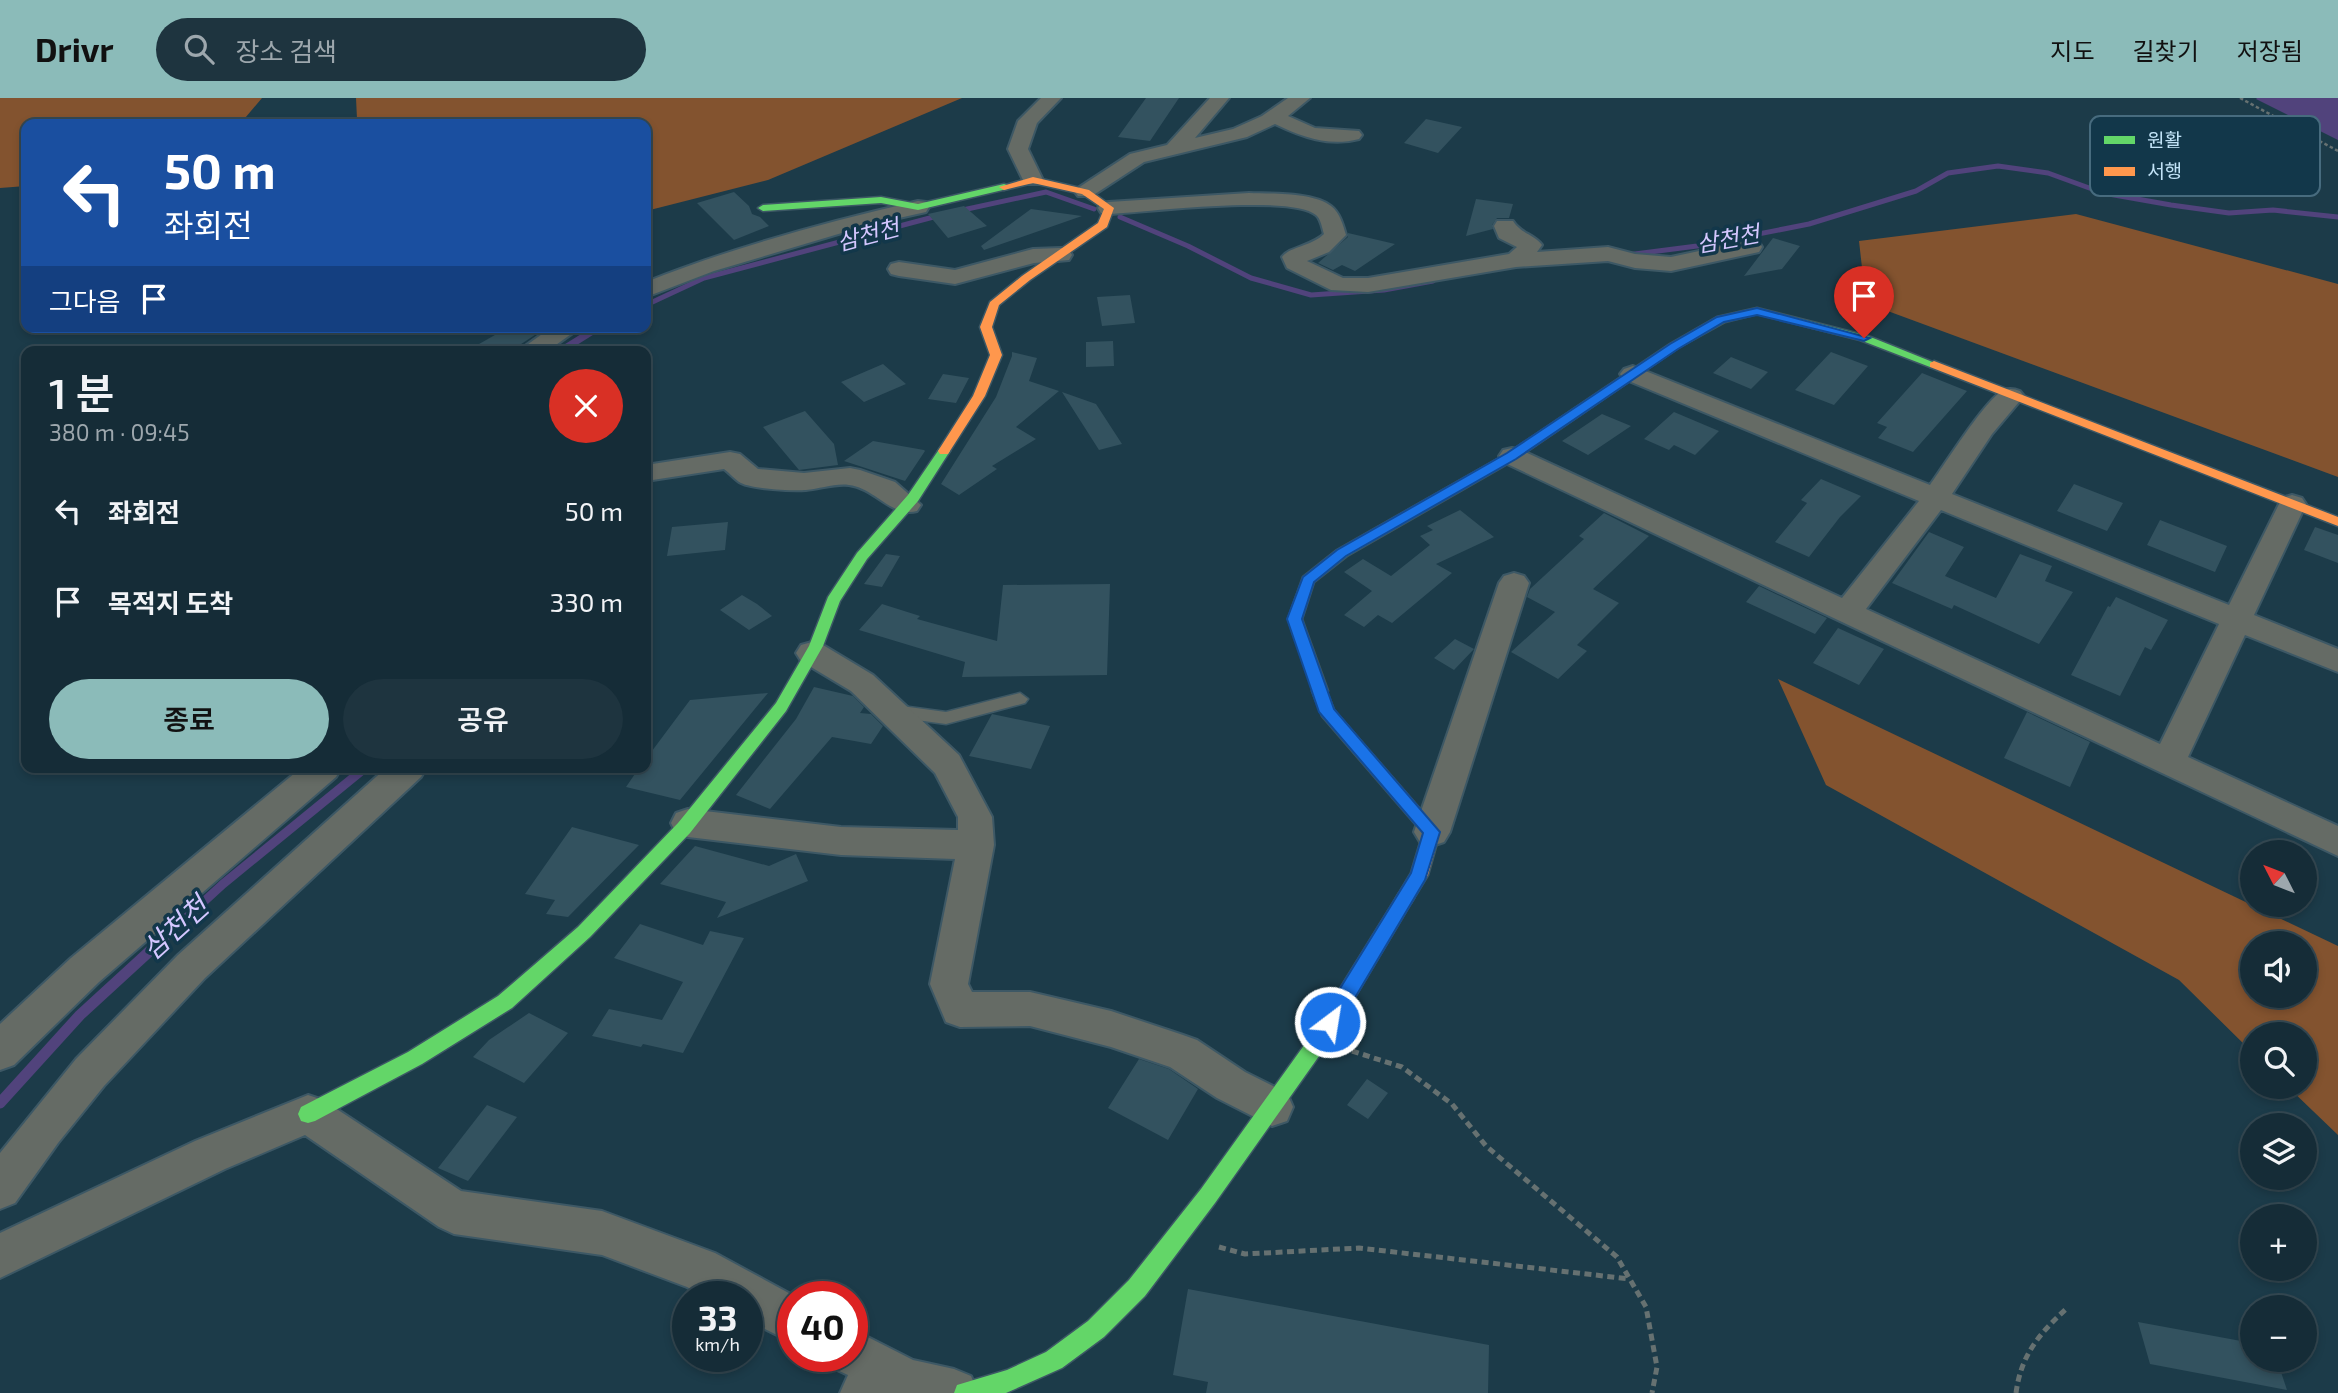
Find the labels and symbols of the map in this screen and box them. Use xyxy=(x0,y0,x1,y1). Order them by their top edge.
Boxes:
legend xyxy=(2090,116,2320,196)
text: 원활 xyxy=(2147,128,2182,151)
text: 서행 xyxy=(2147,159,2182,182)
water label: 삼천천 xyxy=(833,212,905,256)
water label: 삼천천 xyxy=(1694,218,1764,257)
pin xyxy=(1834,266,1894,338)
north arrow xyxy=(2240,840,2317,917)
water label: 삼천천 xyxy=(134,887,217,966)
position arrow xyxy=(1293,985,1367,1059)
speed limit sign: 40 xyxy=(777,1281,868,1372)

